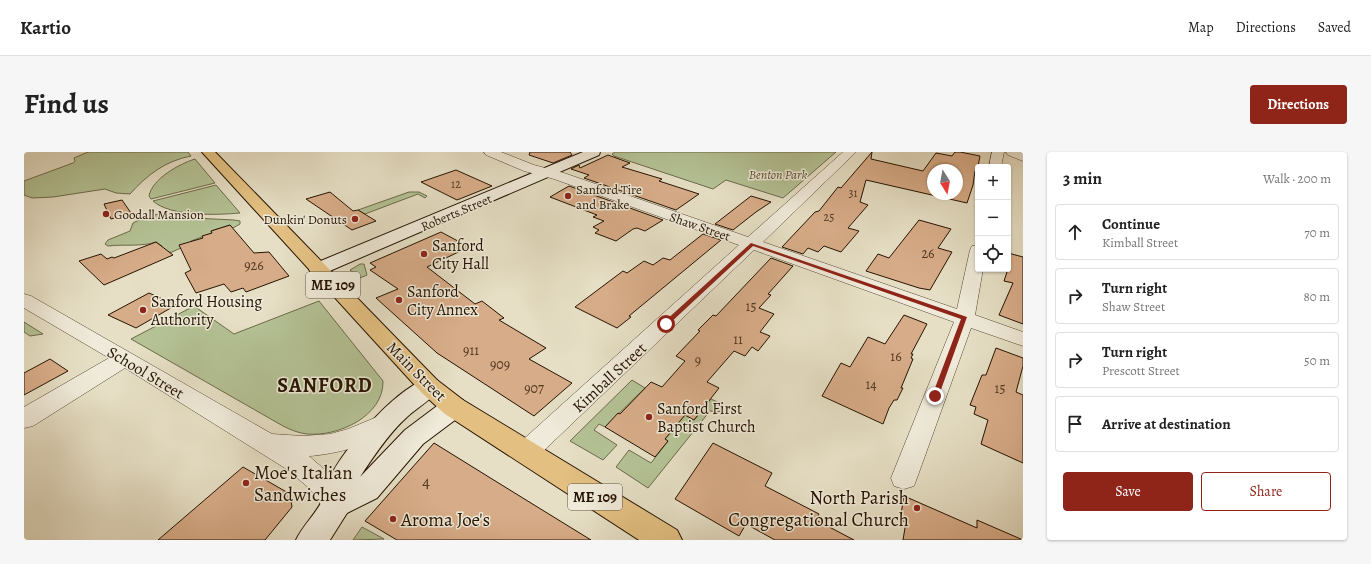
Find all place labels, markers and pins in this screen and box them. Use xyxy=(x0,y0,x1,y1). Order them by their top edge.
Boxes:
place label: Sanford Tire and Brake xyxy=(576,181,642,213)
marker: Sanford Tire and Brake xyxy=(563,191,573,201)
place label: Goodall Mansion xyxy=(114,206,204,223)
marker: Goodall Mansion xyxy=(101,209,111,219)
place label: Dunkin' Donuts xyxy=(264,211,347,228)
marker: Dunkin' Donuts xyxy=(350,214,360,224)
place label: Sanford City Hall xyxy=(432,235,489,275)
marker: Sanford City Hall xyxy=(419,249,429,259)
place label: Sanford City Annex xyxy=(407,281,478,321)
place label: Sanford Housing Authority xyxy=(150,291,262,331)
marker: Sanford City Annex xyxy=(394,295,404,305)
marker: Sanford Housing Authority xyxy=(138,305,148,315)
place label: Sanford First Baptist Church xyxy=(657,398,756,438)
marker: Sanford First Baptist Church xyxy=(644,412,654,422)
place label: Moe's Italian Sandwiches xyxy=(254,460,353,508)
marker: Moe's Italian Sandwiches xyxy=(241,478,251,488)
place label: North Parish Congregational Church xyxy=(728,485,909,533)
marker: North Parish Congregational Church xyxy=(912,503,922,513)
place label: Aroma Joe's xyxy=(400,507,490,533)
marker: Aroma Joe's xyxy=(388,514,398,524)

